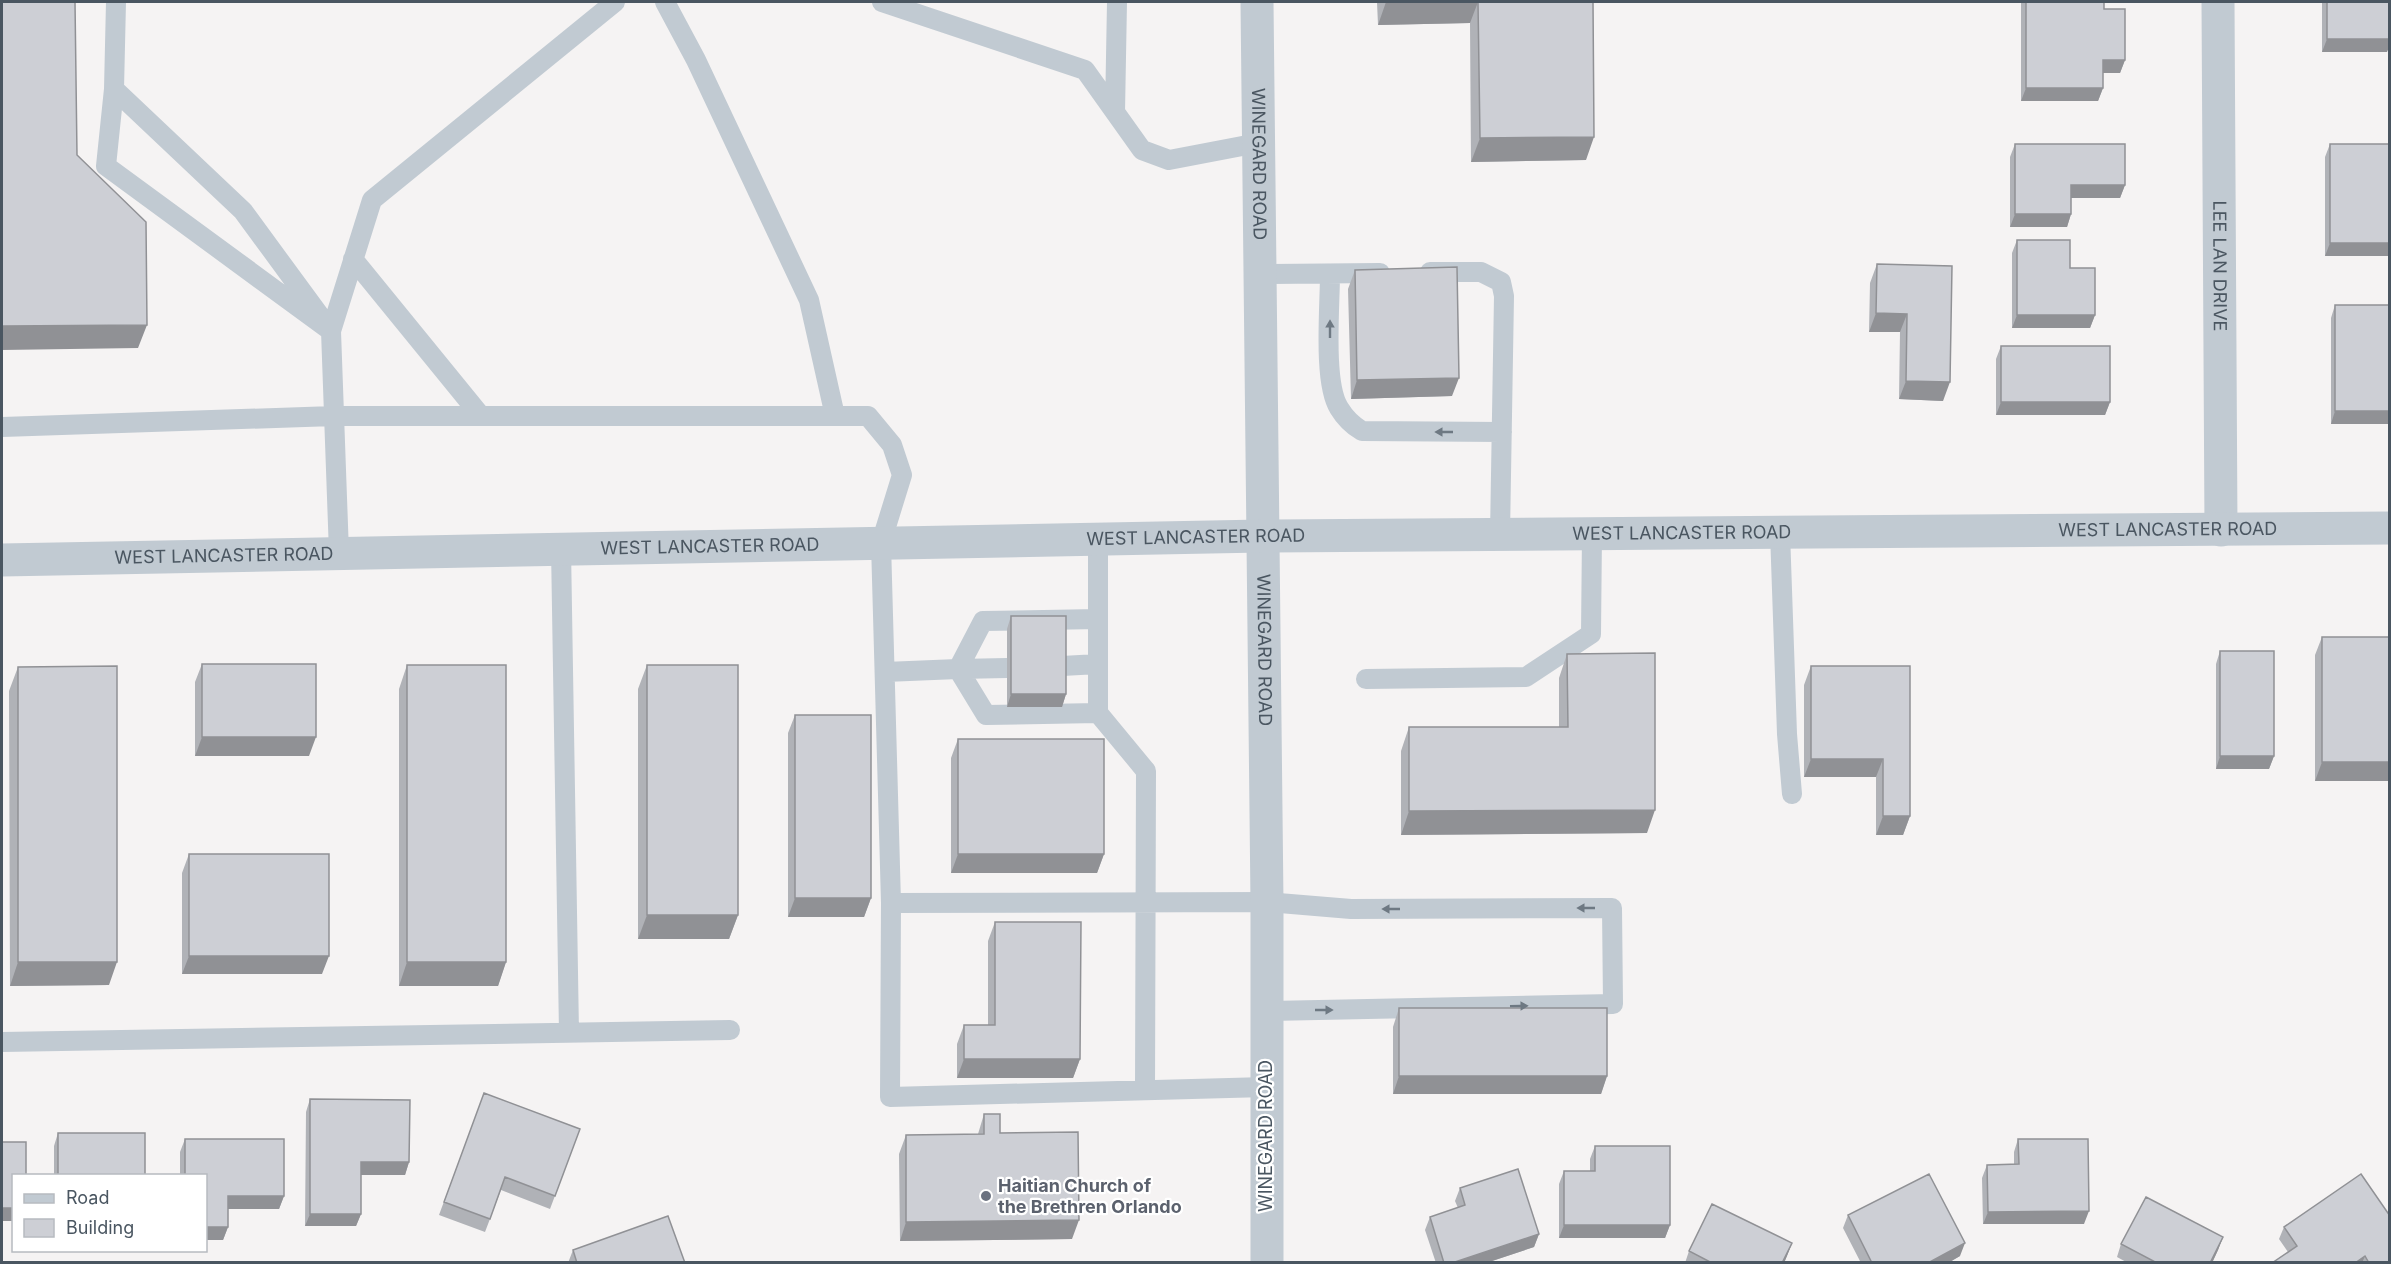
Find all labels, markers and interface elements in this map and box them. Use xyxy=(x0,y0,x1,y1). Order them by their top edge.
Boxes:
street label: WINEGARD ROAD xyxy=(1248,88,1271,240)
street label: LEE LAN DRIVE xyxy=(2209,201,2231,331)
one-way arrow xyxy=(1325,320,1335,339)
one-way arrow xyxy=(1434,427,1453,437)
street label: WEST LANCASTER ROAD xyxy=(2058,518,2277,540)
street label: WEST LANCASTER ROAD xyxy=(1572,521,1791,544)
street label: WEST LANCASTER ROAD xyxy=(1086,525,1305,549)
street label: WEST LANCASTER ROAD xyxy=(600,533,820,559)
street label: WEST LANCASTER ROAD xyxy=(114,543,334,568)
street label: WINEGARD ROAD xyxy=(1253,574,1276,726)
one-way arrow xyxy=(1577,903,1596,913)
one-way arrow xyxy=(1382,904,1401,914)
one-way arrow xyxy=(1510,1002,1529,1011)
one-way arrow xyxy=(1315,1006,1334,1015)
street label: WINEGARD ROAD xyxy=(1255,1060,1276,1212)
legend xyxy=(12,1174,207,1252)
place label: Haitian Church of the Brethren Orlando xyxy=(998,1175,1182,1217)
text: Road xyxy=(66,1187,109,1208)
marker: Haitian Church of the Brethren Orlando xyxy=(979,1189,993,1203)
text: Building xyxy=(66,1217,134,1238)

